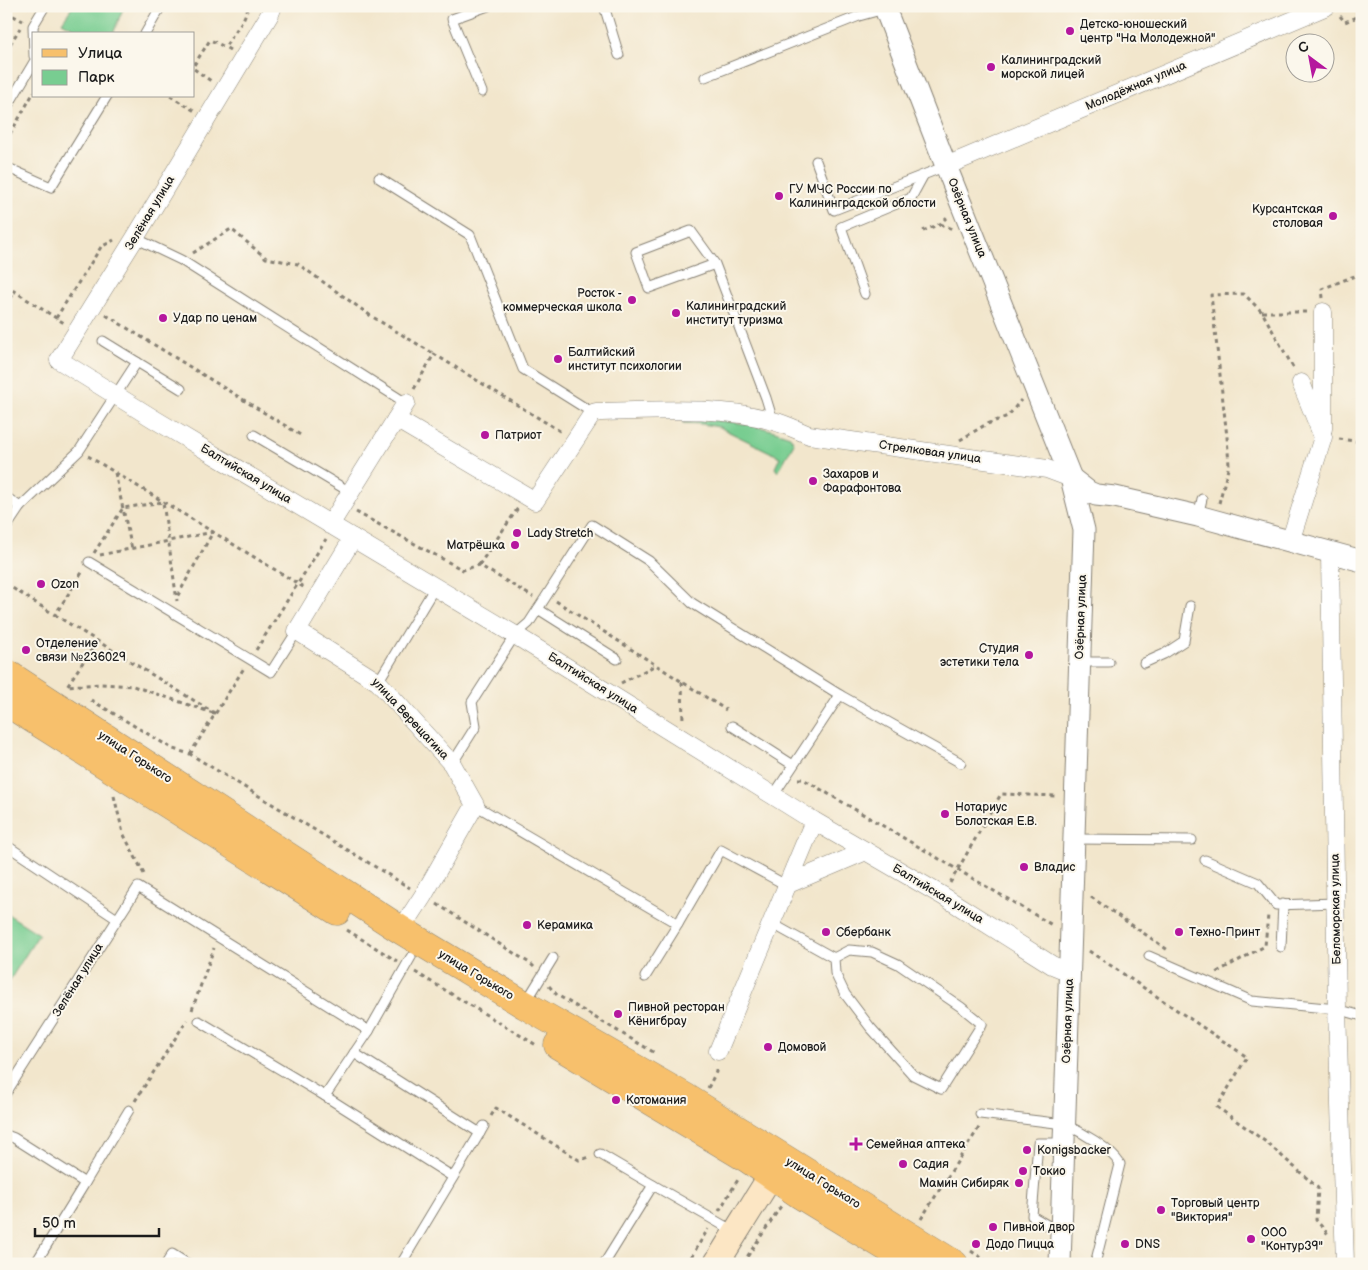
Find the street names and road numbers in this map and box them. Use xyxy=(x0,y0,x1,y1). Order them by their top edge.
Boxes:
street label: Молодёжная улица xyxy=(1083,58,1189,114)
street label: Зелёная улица xyxy=(122,173,178,253)
street label: Озёрная улица xyxy=(944,176,990,260)
street label: Стрелковая улица xyxy=(878,437,982,467)
street label: Балтийская улица xyxy=(198,441,294,507)
street label: Озёрная улица xyxy=(1072,574,1090,660)
street label: Балтийская улица xyxy=(545,649,641,717)
street label: улица Верещагина xyxy=(368,675,452,763)
street label: улица Горького xyxy=(95,728,175,786)
street label: Беломорская улица xyxy=(1328,853,1344,965)
street label: Балтийская улица xyxy=(890,861,986,927)
street label: Зелёная улица xyxy=(49,940,107,1020)
street label: улица Горького xyxy=(436,947,516,1003)
street label: Озёрная улица xyxy=(1059,978,1077,1064)
street label: улица Горького xyxy=(783,1154,863,1212)

